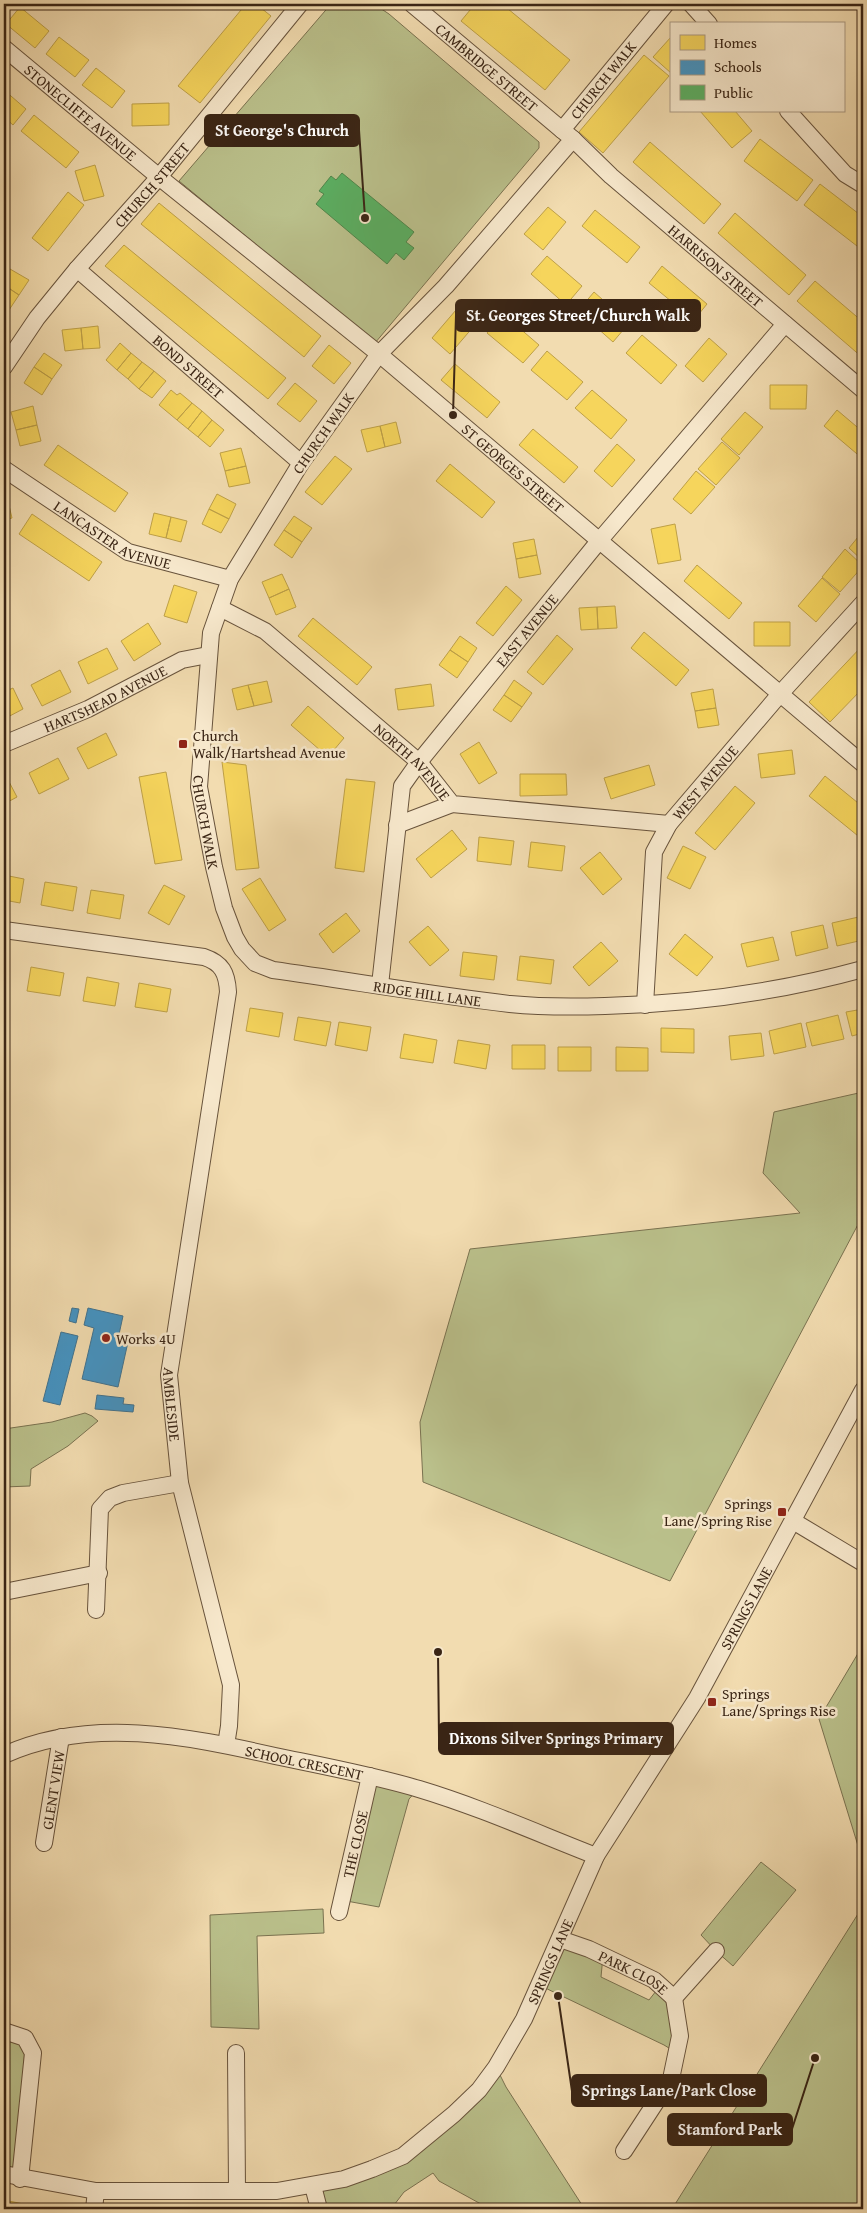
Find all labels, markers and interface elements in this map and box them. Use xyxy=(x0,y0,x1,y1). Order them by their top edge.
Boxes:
street label: CAMBRIDGE STREET xyxy=(431,18,543,117)
legend xyxy=(670,22,844,112)
text: Homes xyxy=(714,32,757,53)
street label: CHURCH WALK xyxy=(565,36,641,123)
text: Schools xyxy=(714,56,762,77)
street label: STONECLIFFE AVENUE xyxy=(20,59,142,165)
text: Public xyxy=(714,82,753,103)
callout: St George's Church xyxy=(205,115,359,146)
text: St George's Church xyxy=(215,118,350,142)
street label: CHURCH STREET xyxy=(109,137,194,231)
street label: HARRISON STREET xyxy=(664,219,769,312)
callout: St. Georges Street/Church Walk xyxy=(456,300,700,331)
text: St. Georges Street/Church Walk xyxy=(466,303,691,327)
street label: BOND STREET xyxy=(149,329,229,403)
street label: CHURCH WALK xyxy=(287,388,359,478)
street label: ST GEORGES STREET xyxy=(458,418,569,518)
street label: LANCASTER AVENUE xyxy=(50,495,174,574)
street label: EAST AVENUE xyxy=(491,589,563,671)
street label: HARTSHEAD AVENUE xyxy=(40,659,171,737)
street label: NORTH AVENUE xyxy=(370,718,456,805)
place label: Church Walk/Hartshead Avenue xyxy=(193,725,346,763)
marker: Church Walk/Hartshead Avenue xyxy=(177,738,189,750)
street label: WEST AVENUE xyxy=(667,740,743,824)
street label: CHURCH WALK xyxy=(188,775,225,871)
street label: RIDGE HILL LANE xyxy=(372,975,483,1011)
place label: Works 4U xyxy=(116,1328,176,1349)
marker: Works 4U xyxy=(100,1332,112,1344)
street label: AMBLESIDE xyxy=(158,1366,186,1443)
place label: Springs Lane/Spring Rise xyxy=(664,1493,772,1531)
marker: Springs Lane/Spring Rise xyxy=(776,1506,788,1518)
street label: SPRINGS LANE xyxy=(715,1562,777,1653)
place label: Springs Lane/Springs Rise xyxy=(722,1683,836,1721)
marker: Springs Lane/Springs Rise xyxy=(706,1696,718,1708)
callout: Dixons Silver Springs Primary xyxy=(439,1723,673,1754)
text: Dixons Silver Springs Primary xyxy=(449,1726,664,1750)
street label: SCHOOL CRESCENT xyxy=(243,1739,366,1785)
street label: GLENT VIEW xyxy=(36,1748,69,1831)
street label: THE CLOSE xyxy=(337,1807,373,1880)
street label: SPRINGS LANE xyxy=(521,1915,578,2007)
street label: PARK CLOSE xyxy=(595,1945,674,1999)
callout: Springs Lane/Park Close xyxy=(572,2075,766,2106)
text: Springs Lane/Park Close xyxy=(582,2078,756,2102)
callout: Stamford Park xyxy=(668,2114,792,2145)
text: Stamford Park xyxy=(678,2117,783,2141)

